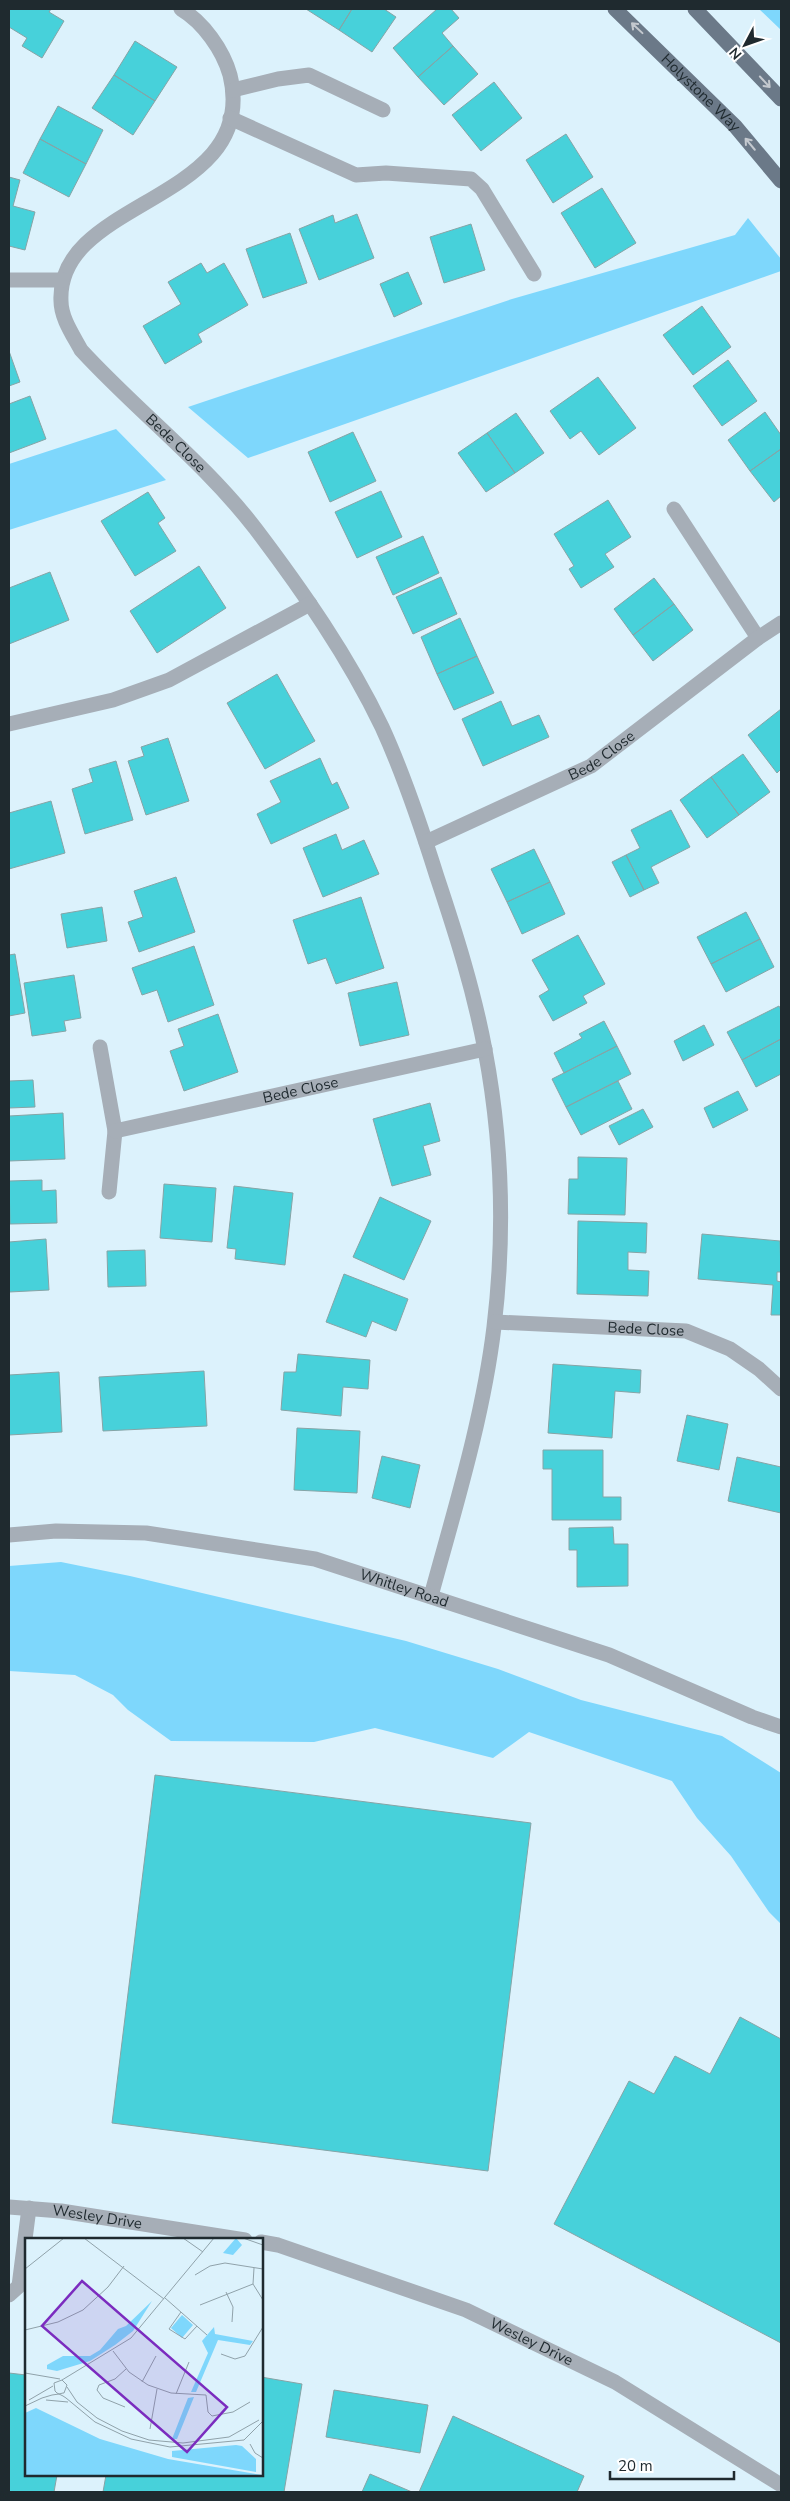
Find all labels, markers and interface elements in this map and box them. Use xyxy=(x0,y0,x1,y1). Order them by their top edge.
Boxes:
north arrow xyxy=(720,20,770,70)
one-way arrow xyxy=(630,22,643,34)
text: N xyxy=(725,43,746,63)
street label: Holystone Way xyxy=(657,49,746,136)
one-way arrow xyxy=(759,75,771,88)
one-way arrow xyxy=(744,138,755,151)
street label: Bede Close xyxy=(141,409,211,477)
street label: Bede Close xyxy=(565,726,639,785)
street label: Bede Close xyxy=(261,1072,340,1108)
street label: Bede Close xyxy=(607,1317,685,1341)
street label: Whitley Road xyxy=(357,1564,451,1612)
street label: Wesley Drive xyxy=(52,2200,144,2234)
inset map xyxy=(25,2238,262,2476)
street label: Wesley Drive xyxy=(487,2313,577,2370)
scale bar xyxy=(610,2448,734,2480)
text: 20 m xyxy=(618,2456,653,2476)

